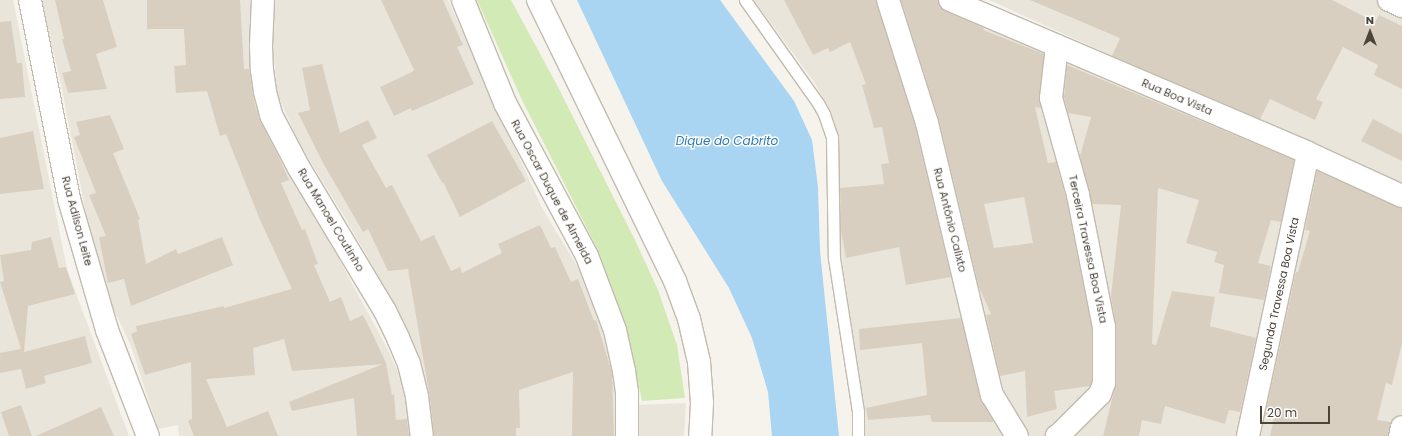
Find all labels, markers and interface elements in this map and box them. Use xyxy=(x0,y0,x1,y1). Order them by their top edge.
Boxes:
north arrow xyxy=(1350,12,1390,52)
text: N xyxy=(1366,12,1374,28)
street label: Rua Boa Vista xyxy=(1140,76,1214,118)
street label: Rua Oscar Duque de Almeida xyxy=(508,118,596,266)
water label: Dique do Cabrito xyxy=(676,134,778,148)
street label: Rua Manoel Coutinho xyxy=(295,166,367,274)
street label: Rua Antônio Calixto xyxy=(931,167,969,273)
street label: Terceira Travessa Boa Vista xyxy=(1066,174,1110,324)
street label: Rua Adilson Leite xyxy=(59,175,95,267)
street label: Segunda Travessa Boa Vista xyxy=(1256,216,1302,372)
scale bar xyxy=(1262,398,1332,424)
text: 20 m xyxy=(1267,404,1297,421)

